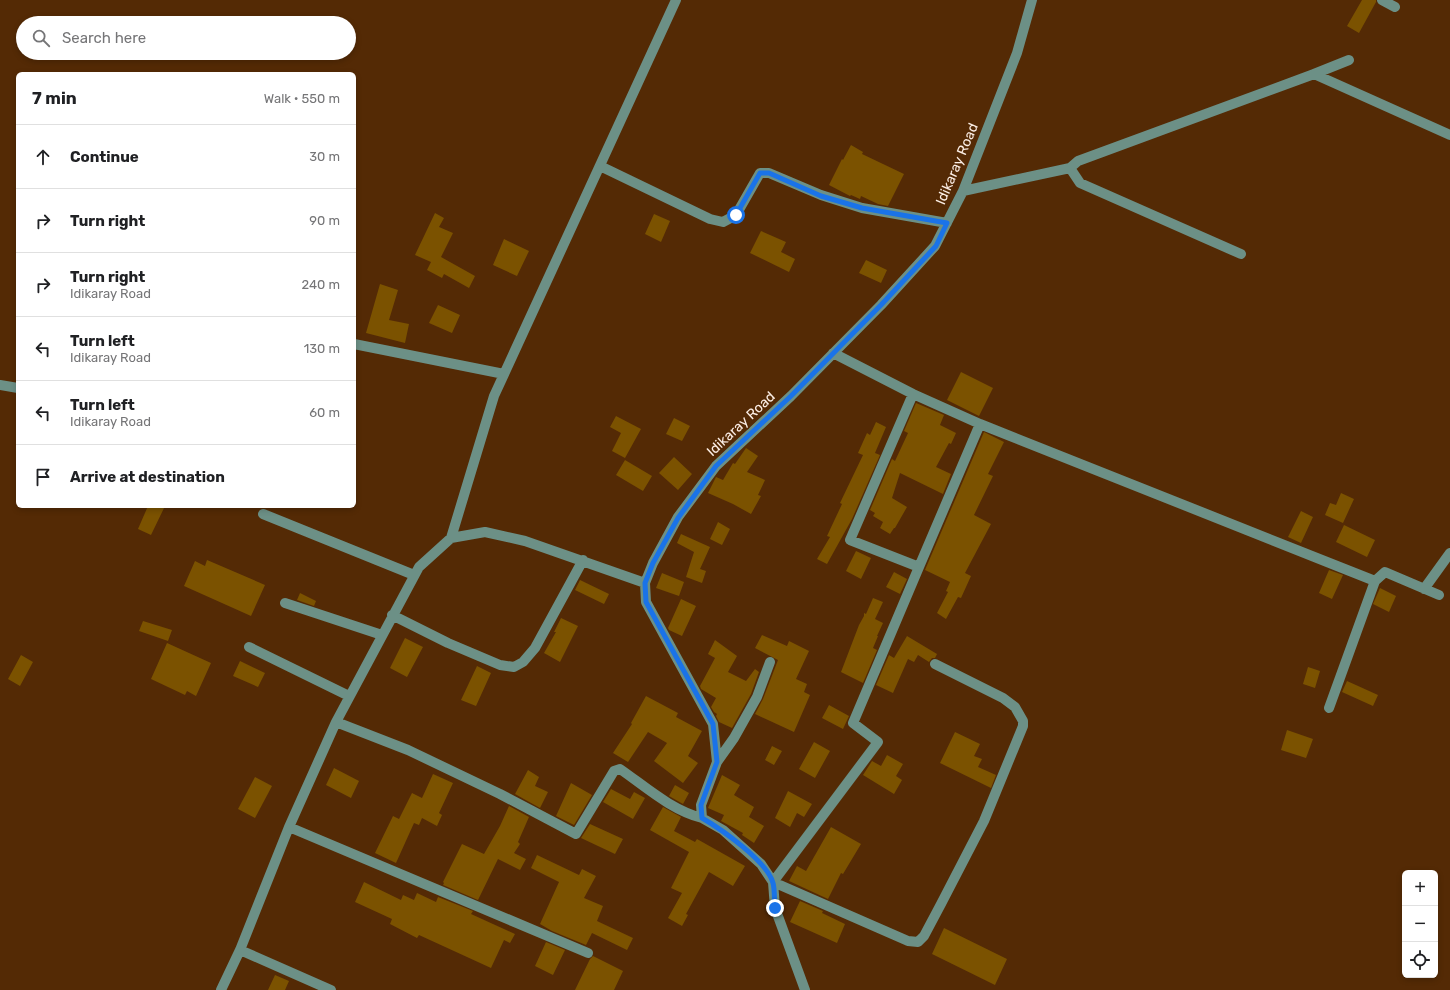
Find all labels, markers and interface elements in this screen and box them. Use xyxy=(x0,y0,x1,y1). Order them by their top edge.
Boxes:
search box xyxy=(16,16,356,60)
icon: search xyxy=(30,27,52,49)
text: Search here xyxy=(62,29,146,47)
text: 7 min xyxy=(32,88,77,108)
text: Walk · 550 m xyxy=(264,91,340,106)
street label: Idikaray Road xyxy=(932,121,982,207)
icon: ahead xyxy=(32,146,54,168)
text: Continue xyxy=(70,148,139,166)
text: 30 m xyxy=(309,149,340,164)
route start xyxy=(727,206,745,224)
icon: right xyxy=(32,210,54,232)
text: Turn right xyxy=(70,212,145,230)
text: 90 m xyxy=(309,213,340,228)
text: Turn right xyxy=(70,268,145,286)
icon: right xyxy=(32,274,54,296)
text: 240 m xyxy=(301,277,340,292)
text: Idikaray Road xyxy=(70,286,151,301)
text: Turn left xyxy=(70,332,135,350)
icon: left xyxy=(32,338,54,360)
text: 130 m xyxy=(304,341,340,356)
text: Idikaray Road xyxy=(70,350,151,365)
street label: Idikaray Road xyxy=(703,388,779,460)
text: Turn left xyxy=(70,396,135,414)
icon: left xyxy=(32,402,54,424)
text: 60 m xyxy=(309,405,340,420)
text: Idikaray Road xyxy=(70,414,151,429)
icon: arrive xyxy=(32,466,54,488)
text: Arrive at destination xyxy=(70,468,225,486)
map controls xyxy=(1402,870,1438,978)
button: + xyxy=(1402,870,1438,906)
route end xyxy=(766,899,784,917)
button: − xyxy=(1402,906,1438,942)
button: locate xyxy=(1402,942,1438,978)

